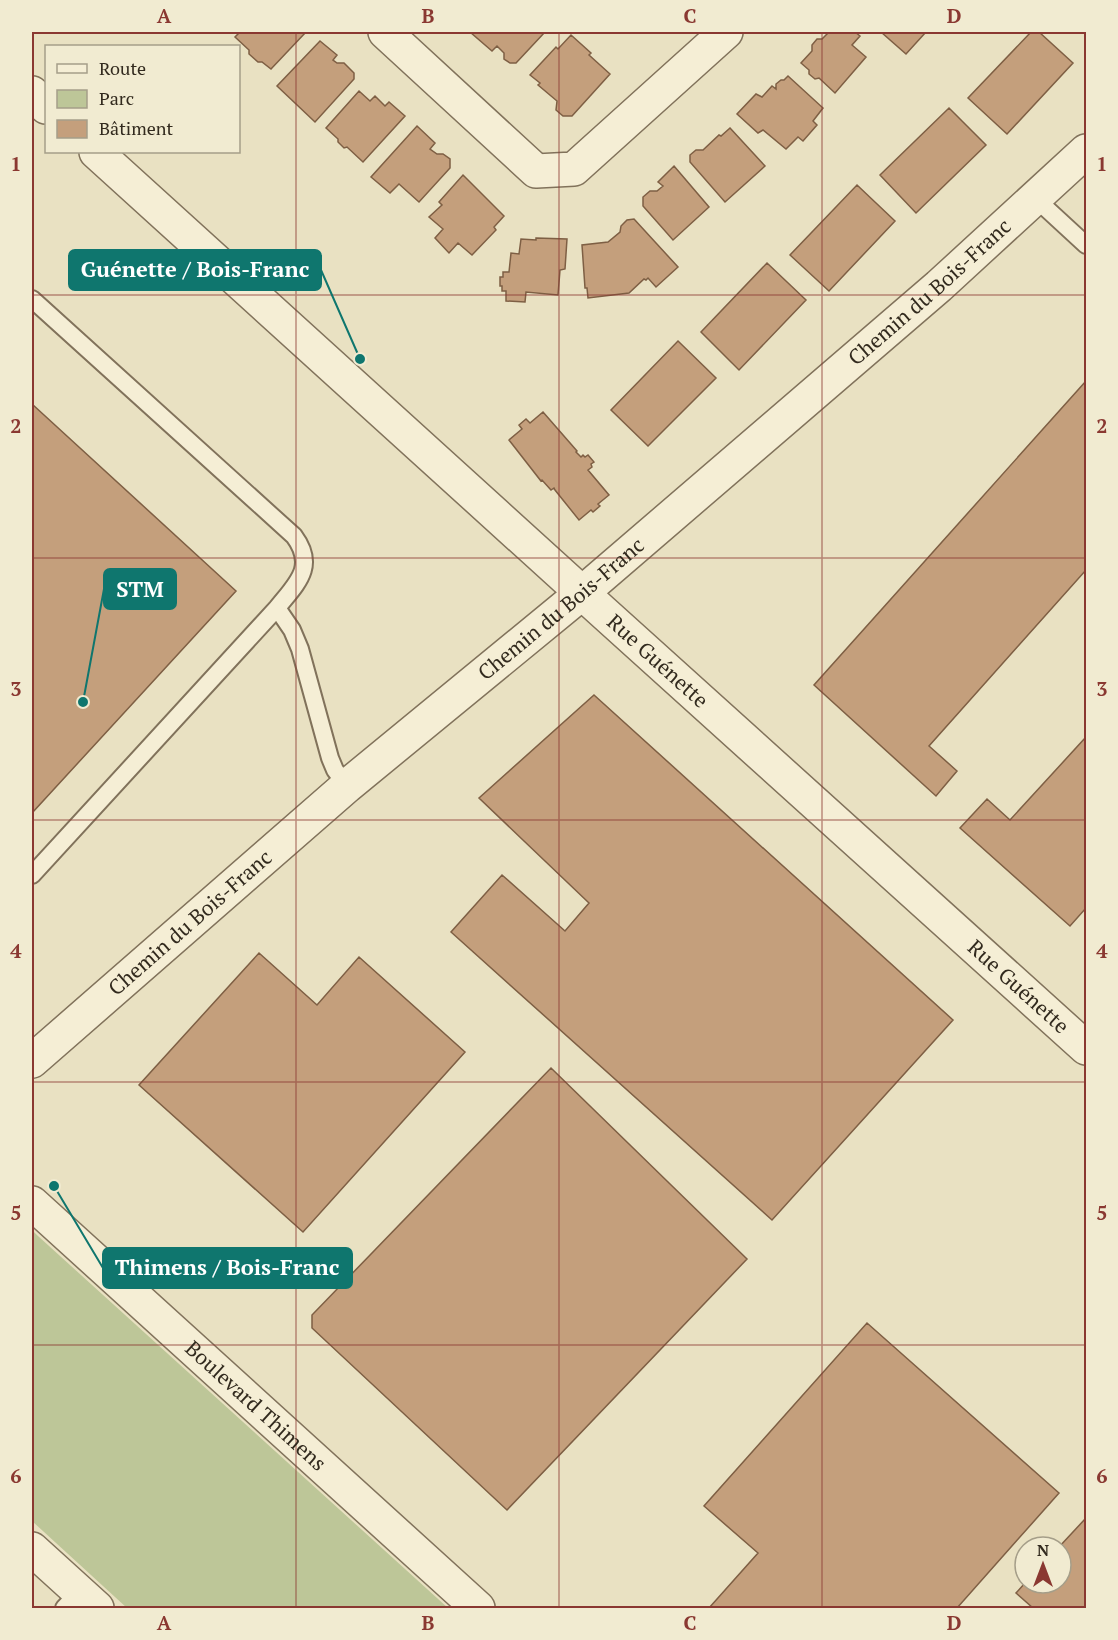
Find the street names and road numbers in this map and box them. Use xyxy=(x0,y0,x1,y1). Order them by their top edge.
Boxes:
street label: Chemin du Bois-Franc xyxy=(842,212,1016,371)
street label: Chemin du Bois-Franc xyxy=(472,531,650,686)
street label: Rue Guénette xyxy=(601,607,715,714)
street label: Chemin du Bois-Franc xyxy=(102,843,277,1001)
street label: Rue Guénette xyxy=(962,933,1076,1039)
street label: Boulevard Thimens xyxy=(180,1334,333,1477)

